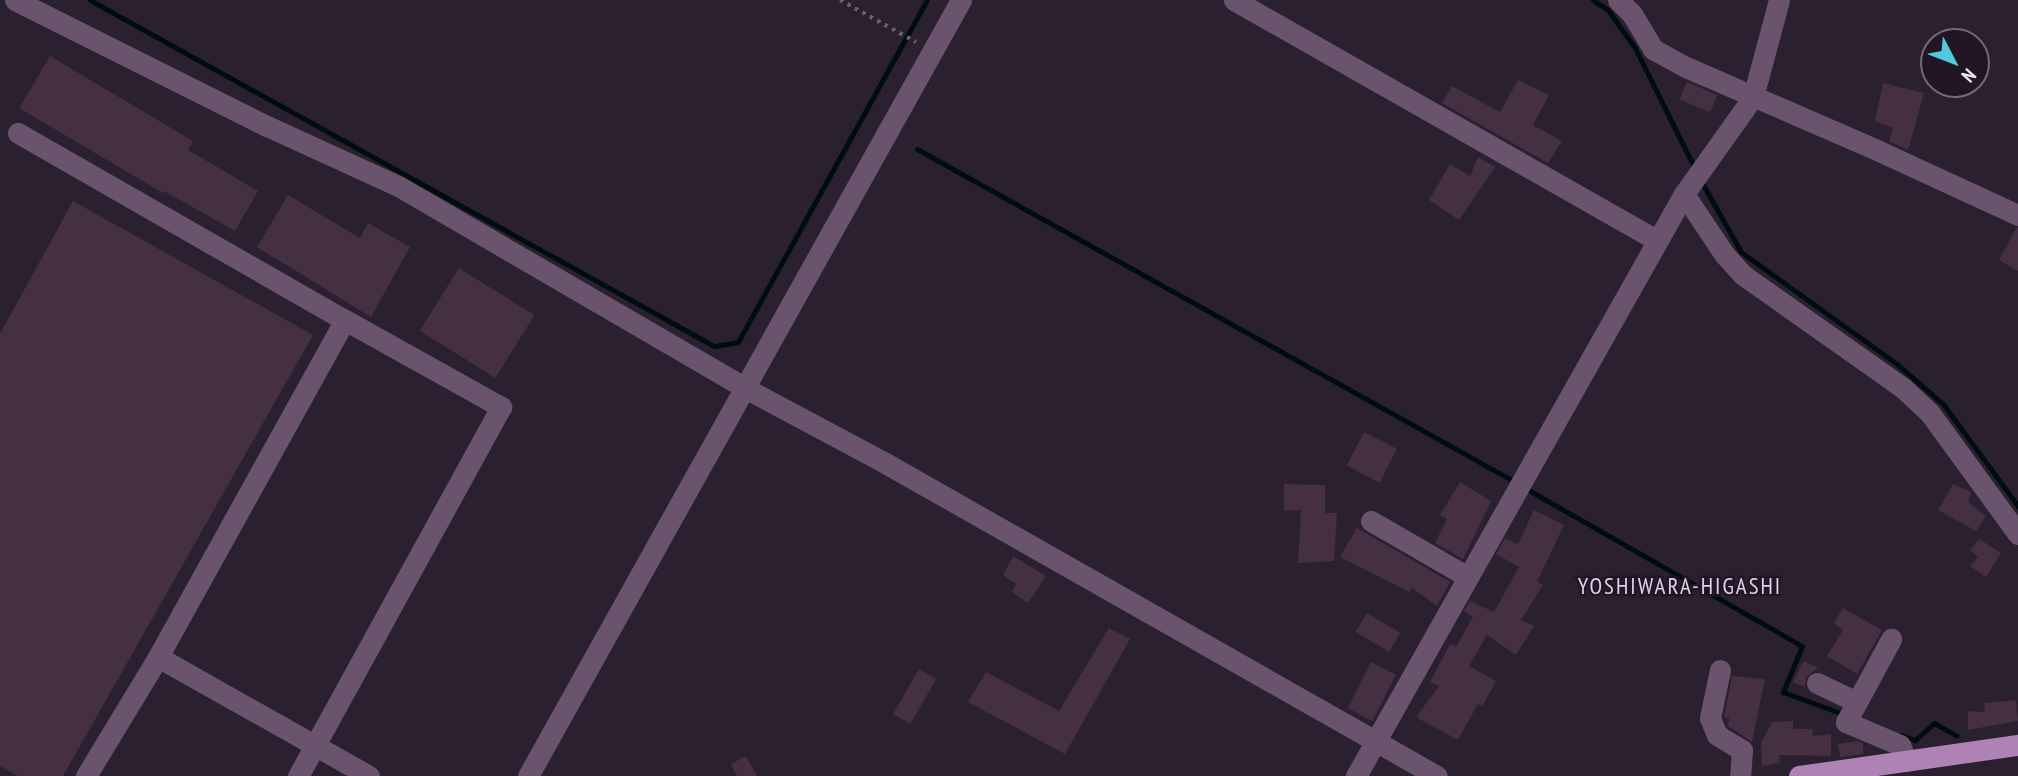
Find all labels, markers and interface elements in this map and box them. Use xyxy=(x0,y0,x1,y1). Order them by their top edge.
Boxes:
north arrow xyxy=(1920,28,1990,98)
text: N xyxy=(1957,64,1981,88)
district label: YOSHIWARA-HIGASHI xyxy=(1580,572,1780,600)

